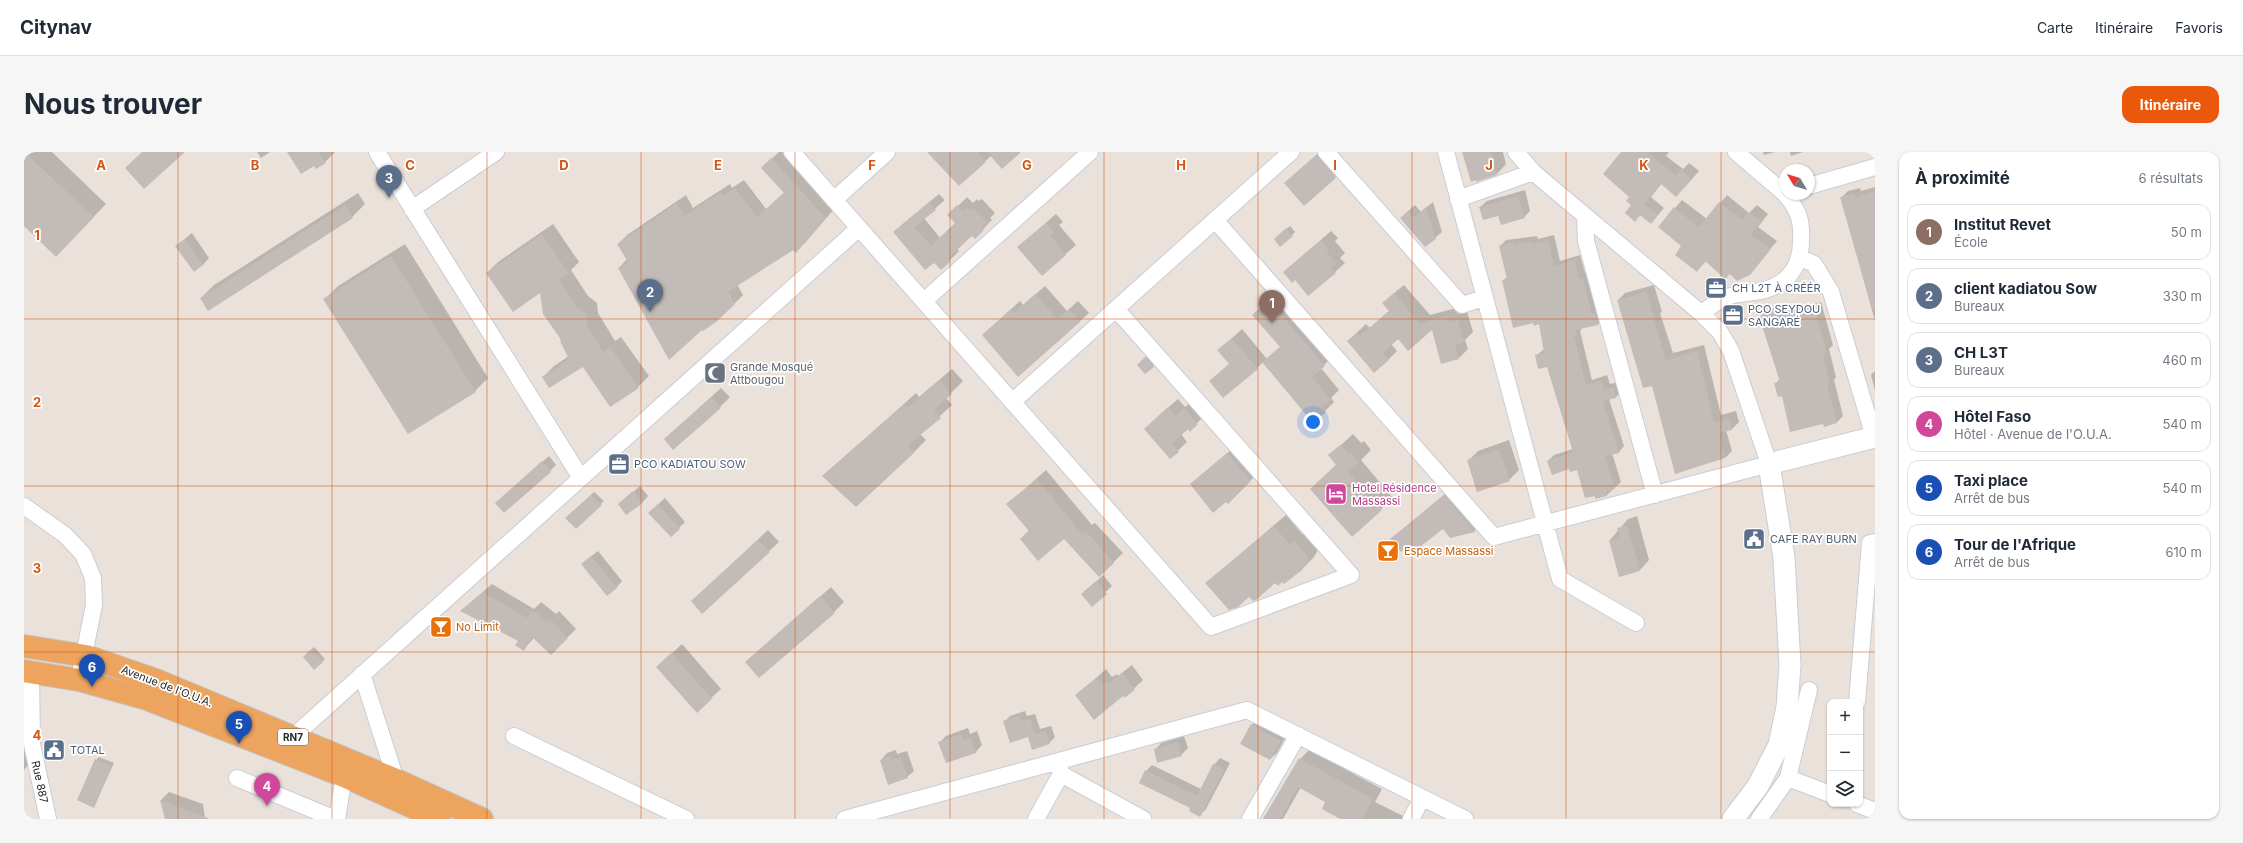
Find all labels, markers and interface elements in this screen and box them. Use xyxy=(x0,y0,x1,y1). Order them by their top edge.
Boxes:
text: Citynav xyxy=(20,16,92,39)
text: Carte xyxy=(2037,19,2073,36)
text: Itinéraire xyxy=(2095,19,2153,36)
text: Favoris xyxy=(2175,19,2223,36)
button: Itinéraire xyxy=(2122,86,2219,123)
text: Nous trouver xyxy=(24,87,202,121)
text: A xyxy=(96,157,106,173)
text: B xyxy=(251,157,260,173)
text: C xyxy=(405,157,415,173)
text: D xyxy=(559,157,569,173)
text: E xyxy=(714,157,722,173)
text: F xyxy=(868,157,876,173)
text: G xyxy=(1022,157,1032,173)
text: H xyxy=(1176,157,1186,173)
text: I xyxy=(1333,157,1337,173)
text: J xyxy=(1485,157,1493,173)
text: K xyxy=(1639,157,1649,173)
north arrow xyxy=(1779,164,1815,200)
pin: 3 xyxy=(376,165,402,198)
text: À proximité xyxy=(1915,168,2010,188)
text: 6 résultats xyxy=(2139,170,2203,186)
text: Institut Revet xyxy=(1954,215,2051,234)
text: 1 xyxy=(1926,224,1932,240)
text: 50 m xyxy=(2171,224,2202,240)
text: 1 xyxy=(34,227,40,243)
text: École xyxy=(1954,234,1988,250)
office icon: CH L2T À CRÉÉR xyxy=(1703,275,1729,301)
pin: 2 xyxy=(637,279,663,312)
text: client kadiatou Sow xyxy=(1954,279,2097,298)
place label: CH L2T À CRÉÉR xyxy=(1732,281,1821,295)
text: 2 xyxy=(1925,288,1933,304)
text: 330 m xyxy=(2163,288,2202,304)
pin: 1 xyxy=(1259,290,1285,323)
text: Bureaux xyxy=(1954,298,2005,314)
office icon: PCO SEYDOU SANGARÉ xyxy=(1720,302,1746,328)
place label: PCO SEYDOU SANGARÉ xyxy=(1748,302,1820,329)
text: CH L3T xyxy=(1954,343,2008,362)
text: 3 xyxy=(1925,352,1933,368)
text: 460 m xyxy=(2162,352,2202,368)
mosque icon: Grande Mosqué Attbougou xyxy=(702,360,728,386)
place label: Grande Mosqué Attbougou xyxy=(730,360,813,387)
text: Bureaux xyxy=(1954,362,2005,378)
text: 2 xyxy=(33,394,41,410)
text: Hôtel Faso xyxy=(1954,407,2031,426)
your location xyxy=(1303,412,1323,432)
text: 4 xyxy=(1925,416,1933,432)
text: 540 m xyxy=(2162,416,2202,432)
text: Hôtel · Avenue de l'O.U.A. xyxy=(1954,426,2112,442)
office icon: PCO KADIATOU SOW xyxy=(606,451,632,477)
place label: PCO KADIATOU SOW xyxy=(634,457,746,471)
text: Taxi place xyxy=(1954,471,2028,490)
text: 5 xyxy=(1925,480,1933,496)
text: 540 m xyxy=(2162,480,2202,496)
hotel icon: Hotel Résidence Massassi xyxy=(1323,481,1349,507)
place label: Hotel Résidence Massassi xyxy=(1352,481,1437,508)
text: Arrêt de bus xyxy=(1954,490,2030,506)
public building icon: CAFE RAY BURN xyxy=(1741,526,1767,552)
place label: CAFE RAY BURN xyxy=(1770,532,1857,546)
text: Tour de l'Afrique xyxy=(1954,535,2076,554)
bar icon: Espace Massassi xyxy=(1375,538,1401,564)
place label: Espace Massassi xyxy=(1404,544,1493,558)
text: 6 xyxy=(1925,544,1933,560)
text: 610 m xyxy=(2165,544,2202,560)
text: Arrêt de bus xyxy=(1954,554,2030,570)
text: 3 xyxy=(33,560,41,576)
bar icon: No Limit xyxy=(428,614,454,640)
place label: No Limit xyxy=(456,620,499,634)
pin: 6 xyxy=(79,654,105,687)
street label: Avenue de l'O.U.A. xyxy=(119,662,215,710)
map controls xyxy=(1827,699,1863,807)
button: + xyxy=(1827,699,1863,735)
pin: 5 xyxy=(226,711,252,744)
text: 4 xyxy=(33,727,42,743)
road number: RN7 xyxy=(278,729,308,745)
button: − xyxy=(1827,735,1863,771)
public building icon: TOTAL xyxy=(41,737,67,763)
place label: TOTAL xyxy=(70,743,105,757)
street label: Rue 887 xyxy=(29,760,51,804)
button: layers xyxy=(1827,771,1863,807)
pin: 4 xyxy=(254,773,280,806)

